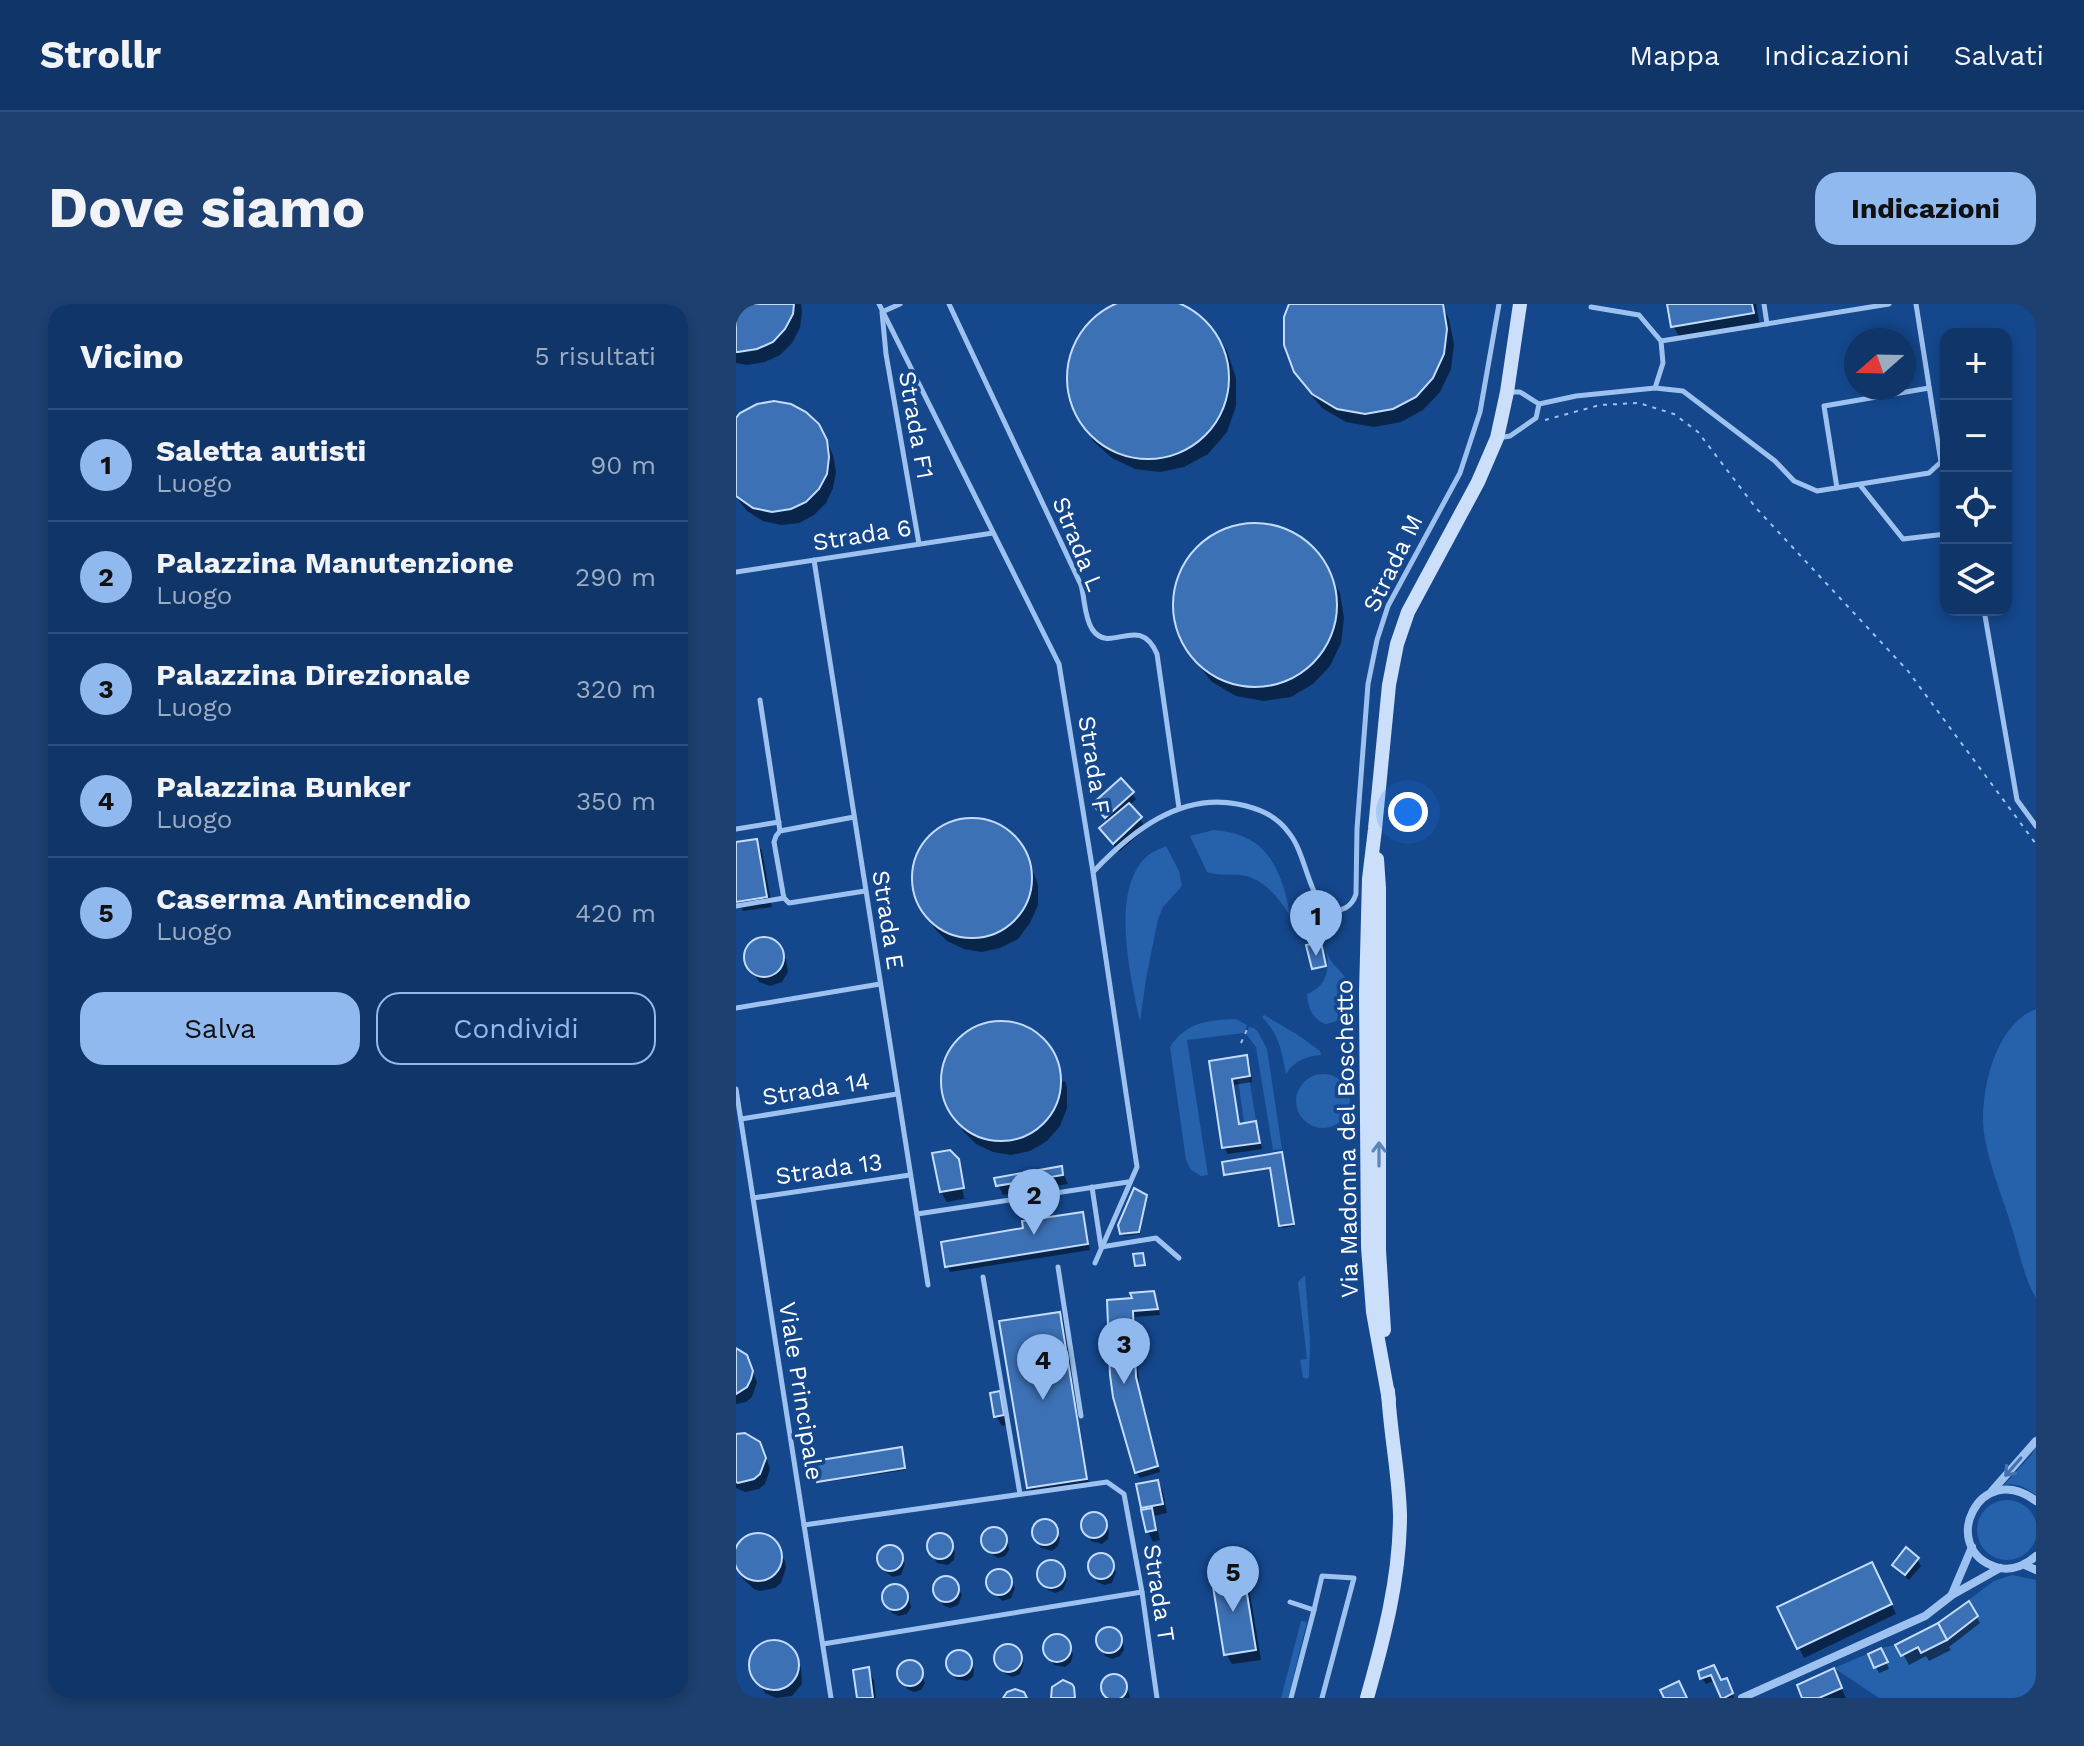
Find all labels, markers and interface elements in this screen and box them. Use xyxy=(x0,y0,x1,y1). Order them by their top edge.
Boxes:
text: Strollr xyxy=(40,33,161,77)
text: Mappa xyxy=(1629,39,1720,72)
text: Indicazioni xyxy=(1764,39,1910,72)
text: Salvati xyxy=(1954,39,2044,72)
button: Indicazioni xyxy=(1815,172,2036,245)
text: Dove siamo xyxy=(48,175,365,241)
north arrow xyxy=(1844,328,1916,400)
map controls xyxy=(1940,328,2012,616)
button: + xyxy=(1940,328,2012,400)
text: Vicino xyxy=(80,336,184,376)
text: 5 risultati xyxy=(534,341,656,371)
street label: Strada F1 xyxy=(893,369,939,481)
button: − xyxy=(1940,400,2012,472)
text: Saletta autisti xyxy=(156,433,366,468)
text: 1 xyxy=(100,450,112,480)
text: 90 m xyxy=(590,450,656,480)
text: Luogo xyxy=(156,468,232,498)
button: locate xyxy=(1940,472,2012,544)
street label: Strada L xyxy=(1046,493,1110,595)
street label: Strada M xyxy=(1357,510,1429,616)
street label: Strada 6 xyxy=(811,513,913,557)
button: layers xyxy=(1940,544,2012,616)
text: Palazzina Manutenzione xyxy=(156,545,514,580)
text: 2 xyxy=(98,562,114,592)
text: 290 m xyxy=(575,562,656,592)
text: Luogo xyxy=(156,580,232,610)
text: Palazzina Direzionale xyxy=(156,657,470,692)
text: 3 xyxy=(98,674,114,704)
text: 320 m xyxy=(576,674,656,704)
text: Luogo xyxy=(156,692,232,722)
street label: Strada F xyxy=(1072,714,1116,816)
text: Palazzina Bunker xyxy=(156,769,411,804)
text: 4 xyxy=(98,786,114,816)
text: 350 m xyxy=(576,786,656,816)
your location xyxy=(1388,792,1428,832)
text: Luogo xyxy=(156,804,232,834)
street label: Strada E xyxy=(866,868,910,972)
text: Caserma Antincendio xyxy=(156,881,471,916)
pin: 1 xyxy=(1290,890,1342,956)
text: 5 xyxy=(98,898,114,928)
text: 420 m xyxy=(575,898,656,928)
text: Luogo xyxy=(156,916,232,946)
street label: Via Madonna del Boschetto xyxy=(1330,980,1364,1298)
button: Salva xyxy=(80,992,360,1065)
button: Condividi xyxy=(376,992,656,1065)
street label: Strada 14 xyxy=(760,1067,872,1111)
one-way arrow xyxy=(1371,1141,1387,1168)
street label: Strada 13 xyxy=(774,1148,884,1190)
pin: 2 xyxy=(1008,1169,1060,1235)
street label: Viale Principale xyxy=(773,1300,829,1482)
pin: 3 xyxy=(1098,1318,1150,1384)
pin: 4 xyxy=(1017,1334,1069,1400)
one-way arrow xyxy=(2004,1456,2022,1477)
street label: Strada T xyxy=(1137,1542,1181,1644)
pin: 5 xyxy=(1207,1546,1259,1612)

